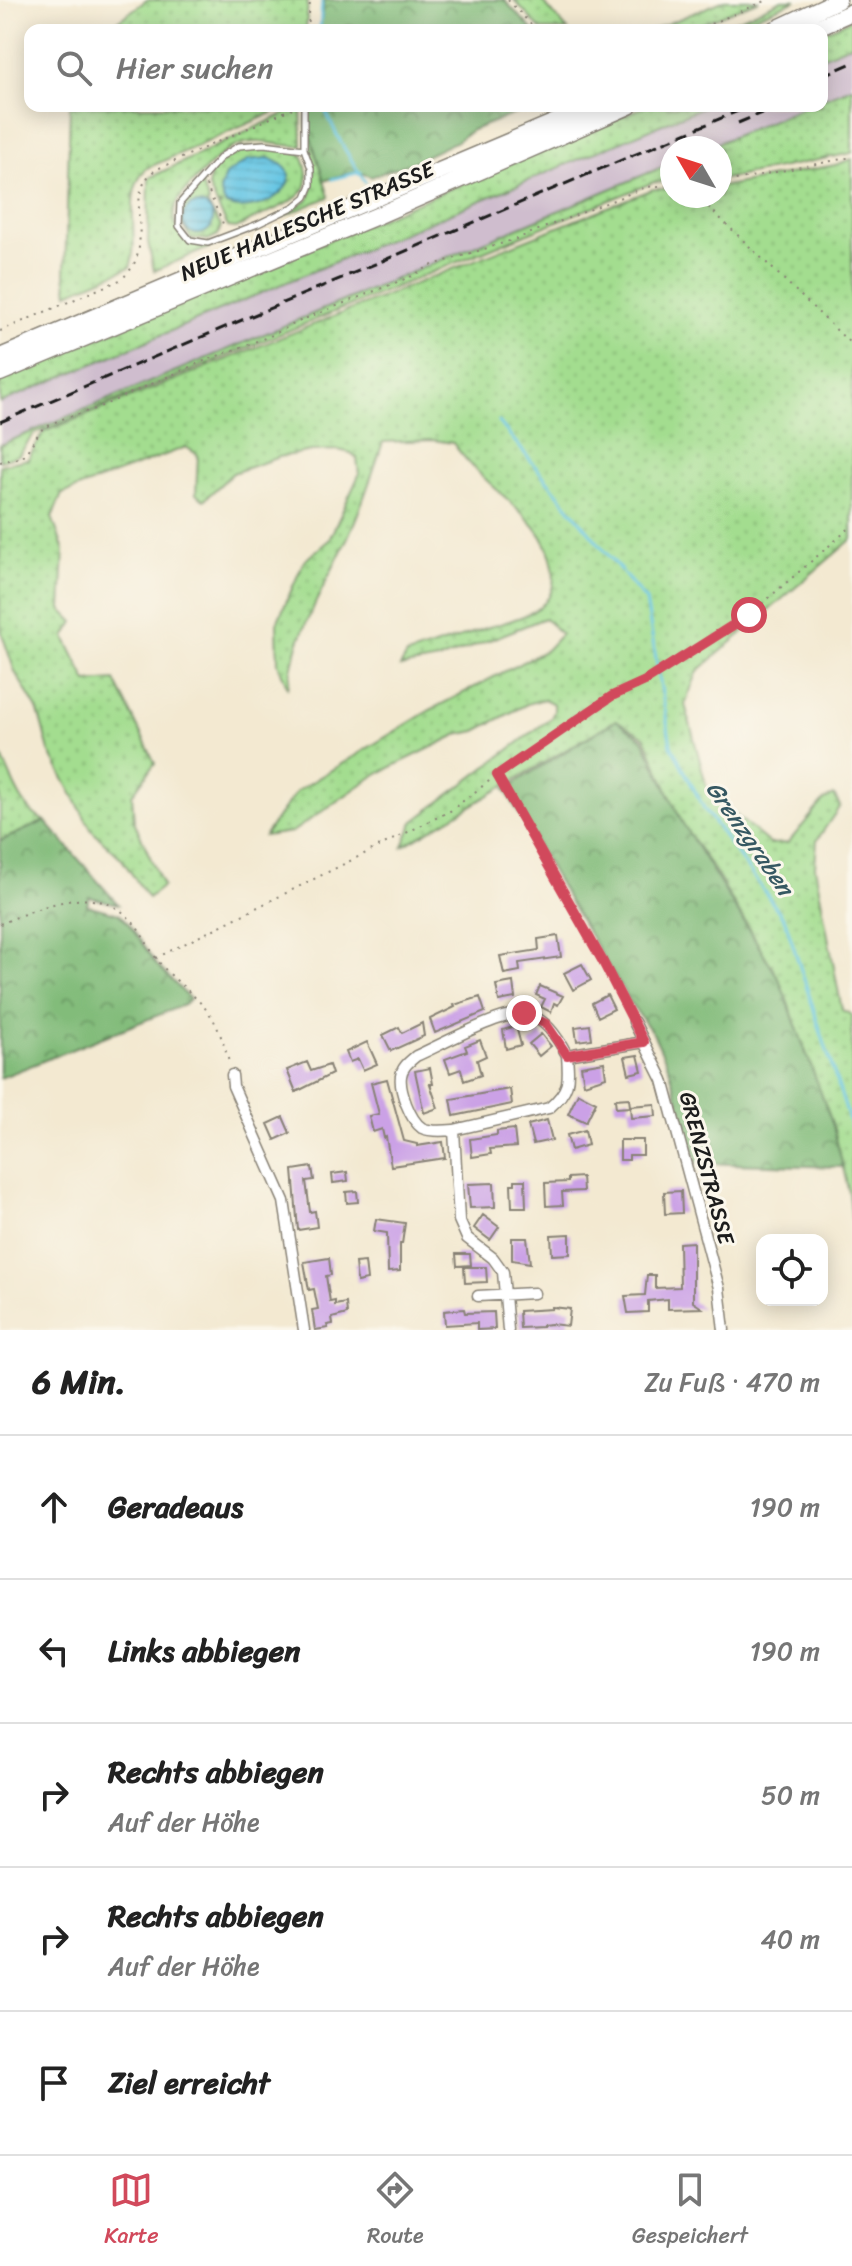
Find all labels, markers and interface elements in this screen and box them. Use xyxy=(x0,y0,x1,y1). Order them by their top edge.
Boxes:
search box xyxy=(24,24,828,112)
text: Hier suchen xyxy=(116,41,273,95)
icon: search xyxy=(52,46,96,90)
north arrow xyxy=(660,136,732,208)
street label: NEUE HALLESCHE STRASSE xyxy=(174,149,442,292)
route start xyxy=(731,597,767,633)
water label: Grenzgraben xyxy=(695,772,807,907)
route end xyxy=(506,995,542,1031)
street label: GRENZSTRASSE xyxy=(668,1087,747,1250)
map controls xyxy=(756,1234,828,1306)
button: locate xyxy=(756,1234,828,1306)
text: 6 Min. xyxy=(32,1352,126,1412)
text: Zu Fuß · 470 m xyxy=(644,1359,820,1405)
text: Geradeaus xyxy=(108,1480,243,1534)
text: 190 m xyxy=(750,1484,820,1530)
icon: ahead xyxy=(32,1485,76,1529)
text: Links abbiegen xyxy=(108,1624,300,1678)
text: 190 m xyxy=(750,1628,820,1674)
icon: left xyxy=(32,1629,76,1673)
text: Rechts abbiegen xyxy=(108,1745,324,1799)
text: 50 m xyxy=(761,1772,820,1818)
icon: right xyxy=(32,1773,76,1817)
text: Auf der Höhe xyxy=(108,1799,260,1845)
text: Rechts abbiegen xyxy=(108,1889,324,1943)
text: 40 m xyxy=(761,1916,820,1962)
icon: right xyxy=(32,1917,76,1961)
text: Auf der Höhe xyxy=(108,1943,260,1989)
text: Ziel erreicht xyxy=(108,2056,270,2110)
icon: arrive xyxy=(32,2061,76,2105)
tab: Karte xyxy=(104,2168,159,2255)
tab: Route xyxy=(367,2168,424,2255)
tab: Gespeichert xyxy=(632,2168,748,2255)

